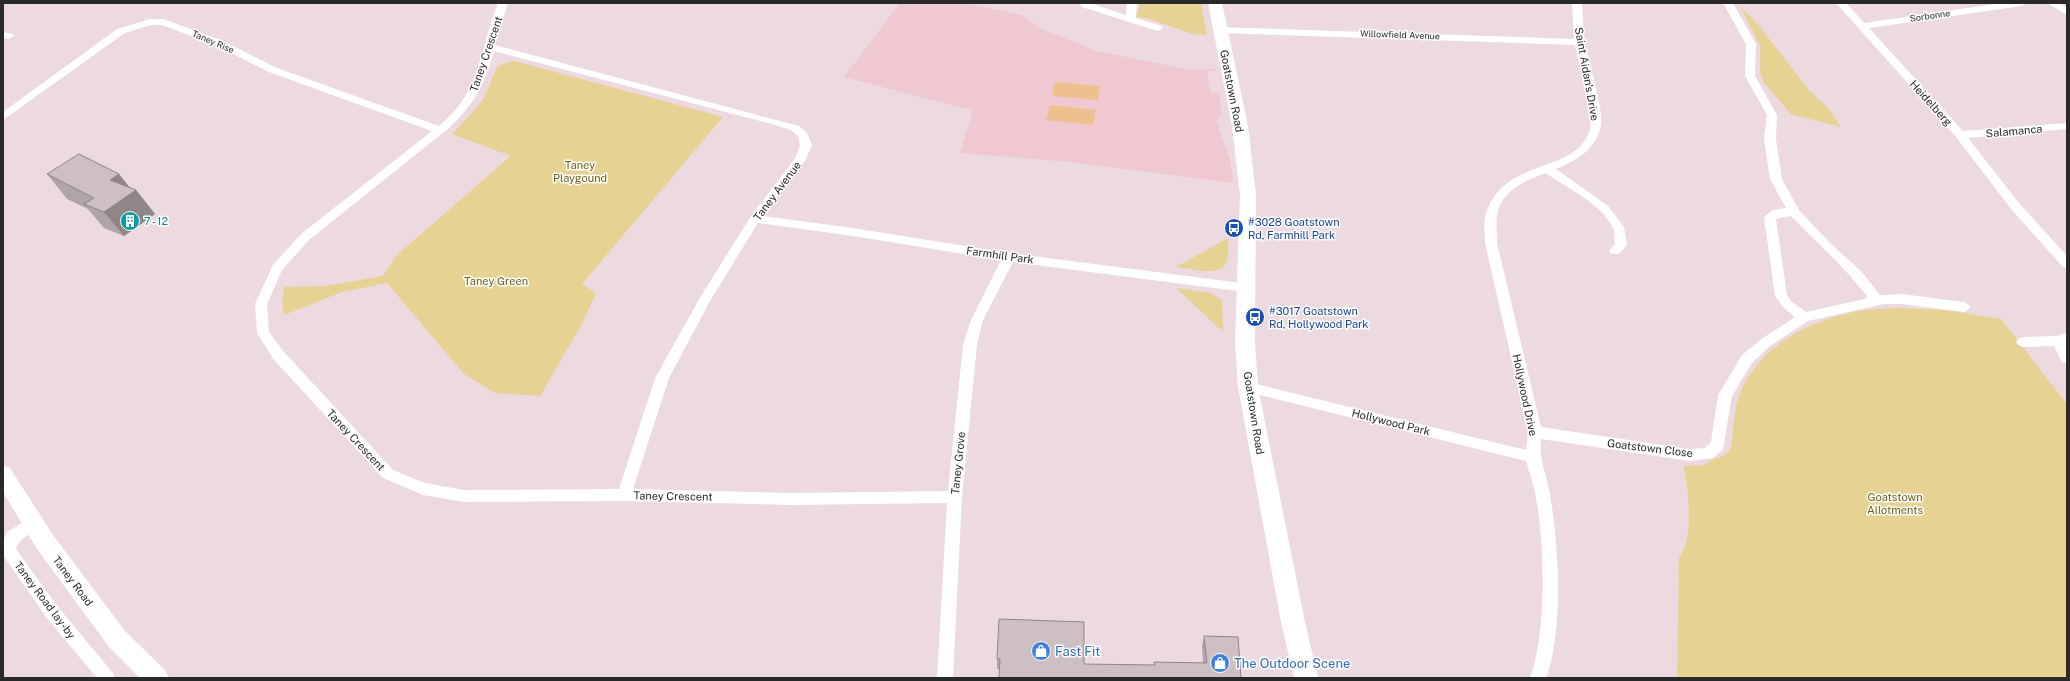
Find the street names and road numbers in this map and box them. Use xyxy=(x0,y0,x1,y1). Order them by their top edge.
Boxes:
street label: Sorbonne xyxy=(1909,7,1951,24)
street label: Taney Crescent xyxy=(467,15,505,93)
street label: Saint Aidan's Drive xyxy=(1573,26,1601,122)
street label: Taney Rise xyxy=(190,28,236,55)
street label: Willowfield Avenue xyxy=(1360,28,1440,41)
street label: Goatstown Road xyxy=(1218,49,1246,133)
street label: Heidelberg xyxy=(1907,78,1955,128)
street label: Salamanca xyxy=(1985,123,2043,139)
street label: Taney Avenue xyxy=(751,159,803,223)
street label: Farmhill Park xyxy=(965,244,1035,266)
street label: Hollywood Drive xyxy=(1510,353,1540,437)
street label: Goatstown Road xyxy=(1242,371,1266,455)
street label: Hollywood Park xyxy=(1351,406,1431,438)
street label: Taney Crescent xyxy=(325,407,387,473)
street label: Taney Grove xyxy=(949,431,967,495)
street label: Goatstown Close xyxy=(1606,437,1694,459)
street label: Taney Crescent xyxy=(633,489,713,503)
street label: Taney Road xyxy=(50,554,96,608)
street label: Taney Road lay-by xyxy=(12,559,78,641)

